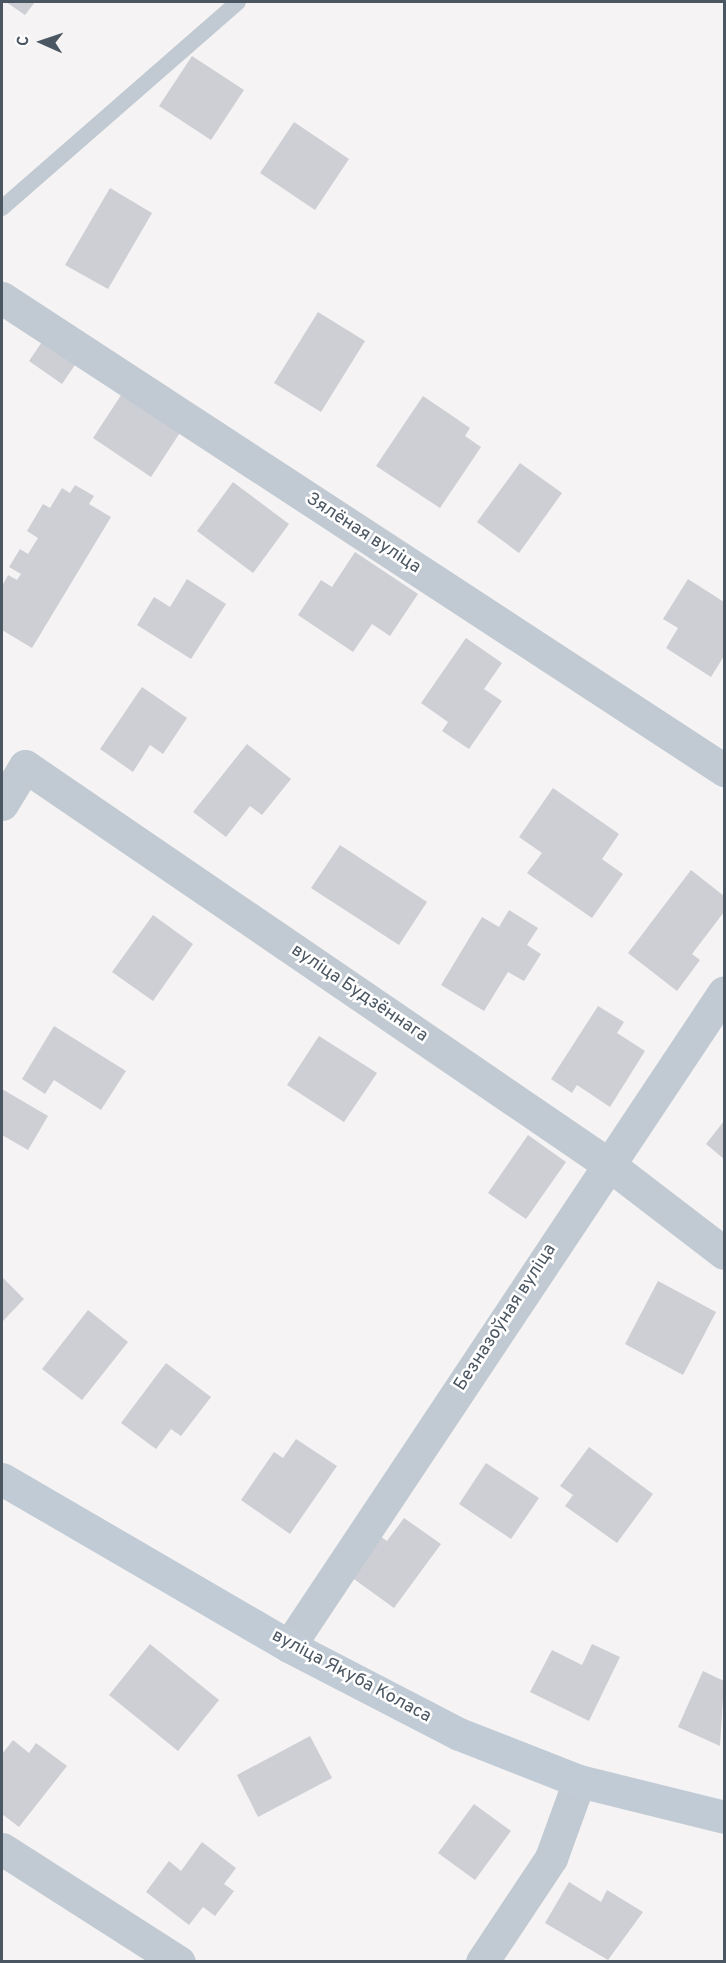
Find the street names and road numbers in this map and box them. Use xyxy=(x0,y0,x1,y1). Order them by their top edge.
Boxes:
street label: Зялёная вуліца xyxy=(302,489,424,579)
street label: вуліца Будзённага xyxy=(287,940,431,1048)
street label: Безназоўная вуліца xyxy=(450,1241,562,1395)
street label: вуліца Якуба Коласа xyxy=(268,1626,434,1728)

